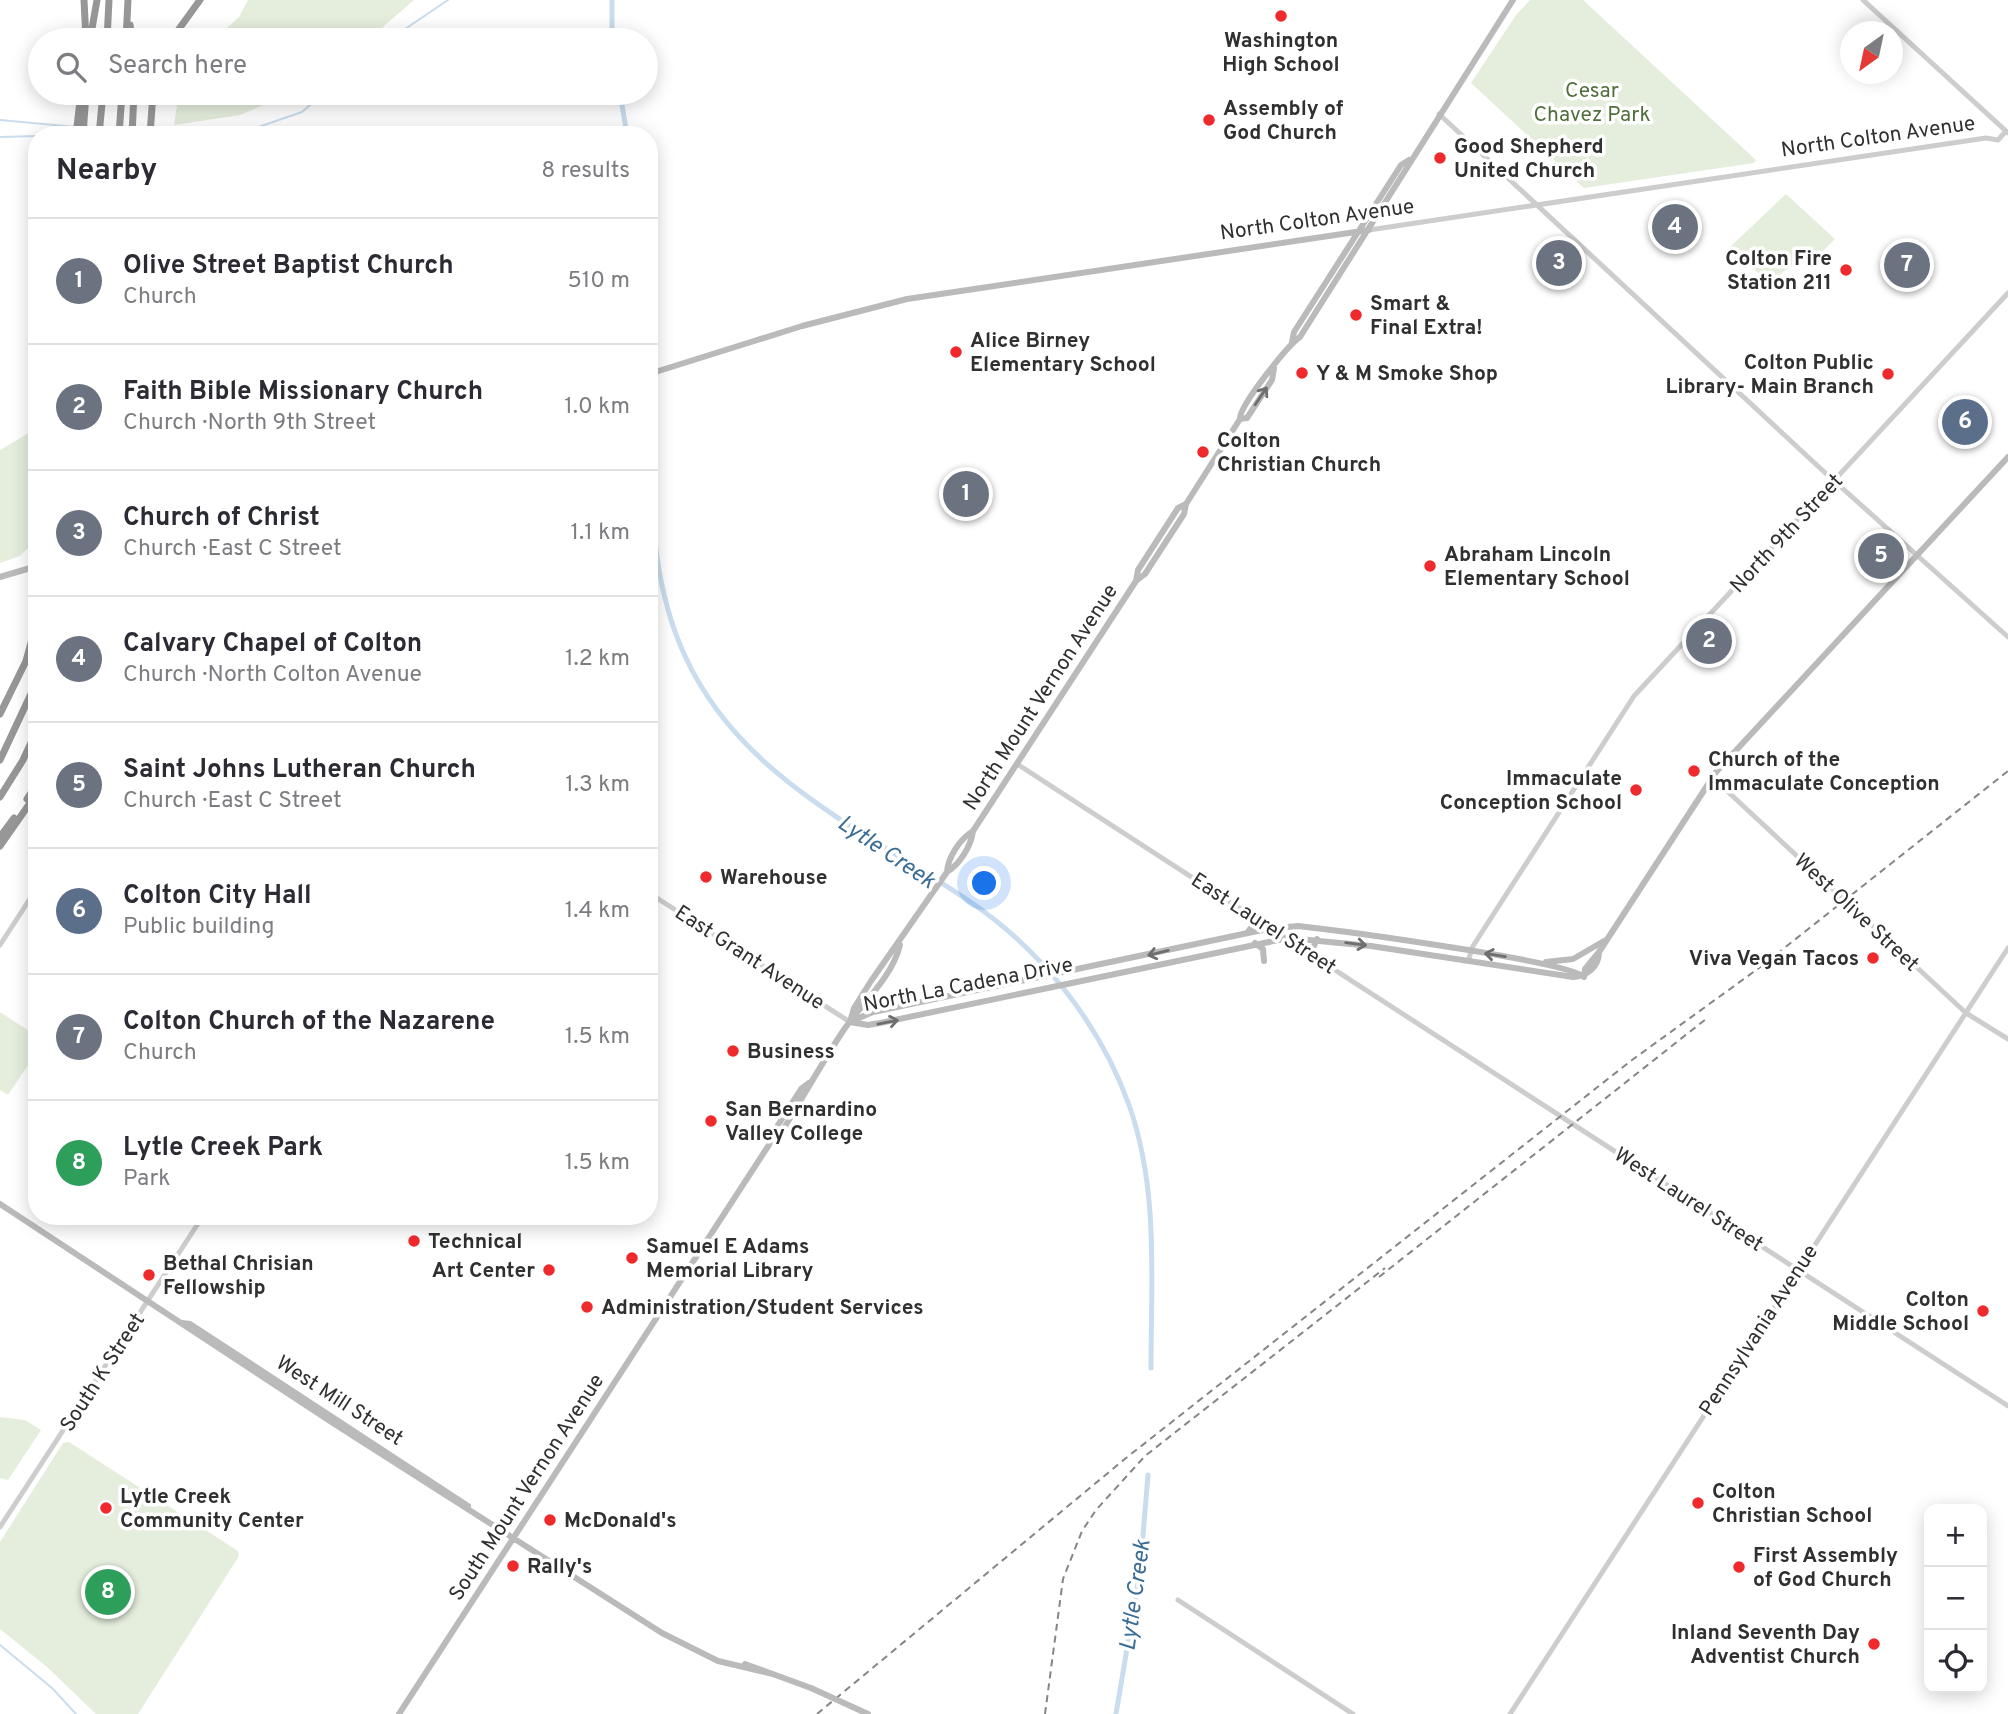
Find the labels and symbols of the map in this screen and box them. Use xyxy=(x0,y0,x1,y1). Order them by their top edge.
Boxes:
marker: Washington High School xyxy=(1273,8,1289,24)
north arrow xyxy=(1840,21,1903,84)
place label: Washington High School xyxy=(1222,28,1340,79)
park label: Cesar Chavez Park xyxy=(1533,78,1651,129)
place label: Assembly of God Church xyxy=(1223,96,1344,147)
street label: North Colton Avenue xyxy=(1779,111,1977,164)
marker: Assembly of God Church xyxy=(1201,112,1217,128)
place label: Good Shepherd United Church xyxy=(1454,134,1604,185)
marker: Good Shepherd United Church xyxy=(1432,150,1448,166)
street label: North Colton Avenue xyxy=(1218,194,1416,247)
pin: 4 xyxy=(1652,201,1698,253)
pin: 3 xyxy=(1536,237,1582,289)
pin: 7 xyxy=(1884,239,1930,291)
place label: Colton Fire Station 211 xyxy=(1725,246,1832,297)
marker: Colton Fire Station 211 xyxy=(1838,262,1854,278)
place label: Smart & Final Extra! xyxy=(1370,291,1483,342)
marker: Smart & Final Extra! xyxy=(1348,307,1364,323)
place label: Alice Birney Elementary School xyxy=(970,328,1156,379)
marker: Alice Birney Elementary School xyxy=(948,344,964,360)
place label: Colton Public Library- Main Branch xyxy=(1666,350,1874,401)
place label: Y & M Smoke Shop xyxy=(1316,361,1498,388)
marker: Y & M Smoke Shop xyxy=(1294,365,1310,381)
marker: Colton Public Library- Main Branch xyxy=(1880,366,1896,382)
one-way arrow xyxy=(1254,387,1268,406)
pin: 6 xyxy=(1942,396,1988,448)
place label: Colton Christian Church xyxy=(1217,428,1381,479)
marker: Colton Christian Church xyxy=(1195,444,1211,460)
pin: 1 xyxy=(943,468,989,520)
street label: North 9th Street xyxy=(1725,469,1849,600)
pin: 5 xyxy=(1858,530,1904,582)
place label: Abraham Lincoln Elementary School xyxy=(1444,542,1630,593)
marker: Abraham Lincoln Elementary School xyxy=(1422,558,1438,574)
street label: North Mount Vernon Avenue xyxy=(958,580,1125,816)
pin: 2 xyxy=(1686,615,1732,667)
place label: Church of the Immaculate Conception xyxy=(1708,747,1940,798)
marker: Church of the Immaculate Conception xyxy=(1686,763,1702,779)
place label: Immaculate Conception School xyxy=(1440,766,1622,817)
marker: Immaculate Conception School xyxy=(1628,782,1644,798)
water label: Lytle Creek xyxy=(831,810,940,897)
street label: West Olive Street xyxy=(1788,848,1924,978)
place label: Warehouse xyxy=(720,865,827,892)
your location xyxy=(967,866,1001,900)
street label: East Laurel Street xyxy=(1185,867,1341,981)
marker: Warehouse xyxy=(698,869,714,885)
street label: East Grant Avenue xyxy=(669,900,829,1017)
one-way arrow xyxy=(1344,937,1366,950)
place label: Viva Vegan Tacos xyxy=(1689,946,1859,973)
one-way arrow xyxy=(1147,947,1170,960)
one-way arrow xyxy=(1484,948,1507,961)
marker: Viva Vegan Tacos xyxy=(1865,950,1881,966)
street label: North La Cadena Drive xyxy=(861,952,1075,1019)
one-way arrow xyxy=(876,1014,899,1028)
place label: Business xyxy=(747,1039,835,1066)
marker: Business xyxy=(725,1043,741,1059)
place label: San Bernardino Valley College xyxy=(725,1097,877,1148)
marker: San Bernardino Valley College xyxy=(703,1113,719,1129)
street label: West Laurel Street xyxy=(1608,1142,1768,1259)
place label: Technical xyxy=(428,1229,522,1256)
marker: Technical xyxy=(406,1233,422,1249)
place label: Samuel E Adams Memorial Library xyxy=(646,1234,814,1285)
street label: Pennsylvania Avenue xyxy=(1694,1240,1825,1422)
marker: Samuel E Adams Memorial Library xyxy=(624,1250,640,1266)
place label: Bethal Chrisian Fellowship xyxy=(163,1251,314,1302)
place label: Art Center xyxy=(432,1258,535,1285)
marker: Art Center xyxy=(541,1262,557,1278)
marker: Bethal Chrisian Fellowship xyxy=(141,1267,157,1283)
place label: Colton Middle School xyxy=(1832,1287,1969,1338)
place label: Administration/Student Services xyxy=(601,1295,924,1322)
marker: Administration/Student Services xyxy=(579,1299,595,1315)
marker: Colton Middle School xyxy=(1975,1303,1991,1319)
street label: South K Street xyxy=(55,1308,152,1437)
street label: West Mill Street xyxy=(270,1350,408,1453)
street label: South Mount Vernon Avenue xyxy=(444,1369,611,1606)
place label: Colton Christian School xyxy=(1712,1479,1872,1530)
place label: Lytle Creek Community Center xyxy=(120,1484,304,1535)
marker: Colton Christian School xyxy=(1690,1495,1706,1511)
marker: Lytle Creek Community Center xyxy=(98,1500,114,1516)
place label: McDonald's xyxy=(564,1508,677,1535)
marker: McDonald's xyxy=(542,1512,558,1528)
water label: Lytle Creek xyxy=(1114,1537,1159,1653)
place label: First Assembly of God Church xyxy=(1753,1543,1898,1594)
place label: Rally's xyxy=(527,1554,592,1581)
marker: Rally's xyxy=(505,1558,521,1574)
marker: First Assembly of God Church xyxy=(1731,1559,1747,1575)
pin: 8 xyxy=(85,1566,131,1618)
place label: Inland Seventh Day Adventist Church xyxy=(1671,1620,1860,1671)
marker: Inland Seventh Day Adventist Church xyxy=(1866,1636,1882,1652)

